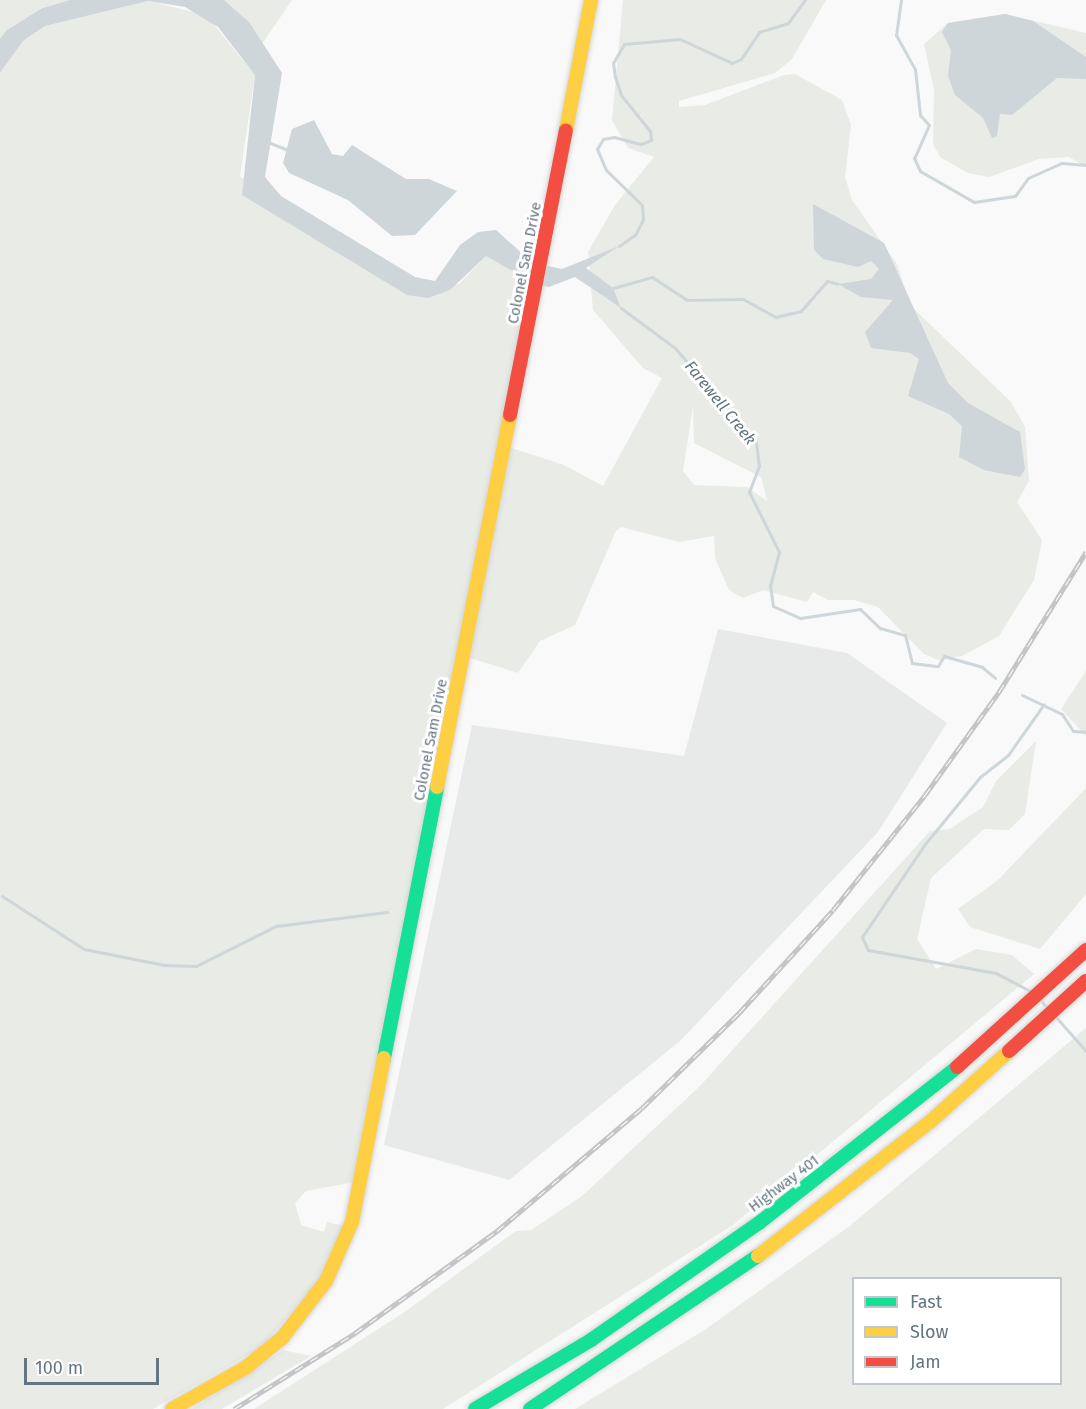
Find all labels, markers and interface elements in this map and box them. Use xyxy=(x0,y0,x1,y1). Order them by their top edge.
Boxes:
street label: Colonel Sam Drive xyxy=(504,201,546,325)
water label: Farewell Creek xyxy=(680,357,760,449)
street label: Colonel Sam Drive xyxy=(410,678,452,802)
street label: Highway 401 xyxy=(745,1152,823,1216)
legend xyxy=(852,1277,1062,1385)
text: Fast xyxy=(910,1291,942,1313)
text: Slow xyxy=(910,1321,948,1343)
scale bar xyxy=(27,1346,162,1384)
text: Jam xyxy=(910,1351,941,1373)
text: 100 m xyxy=(35,1357,83,1379)

